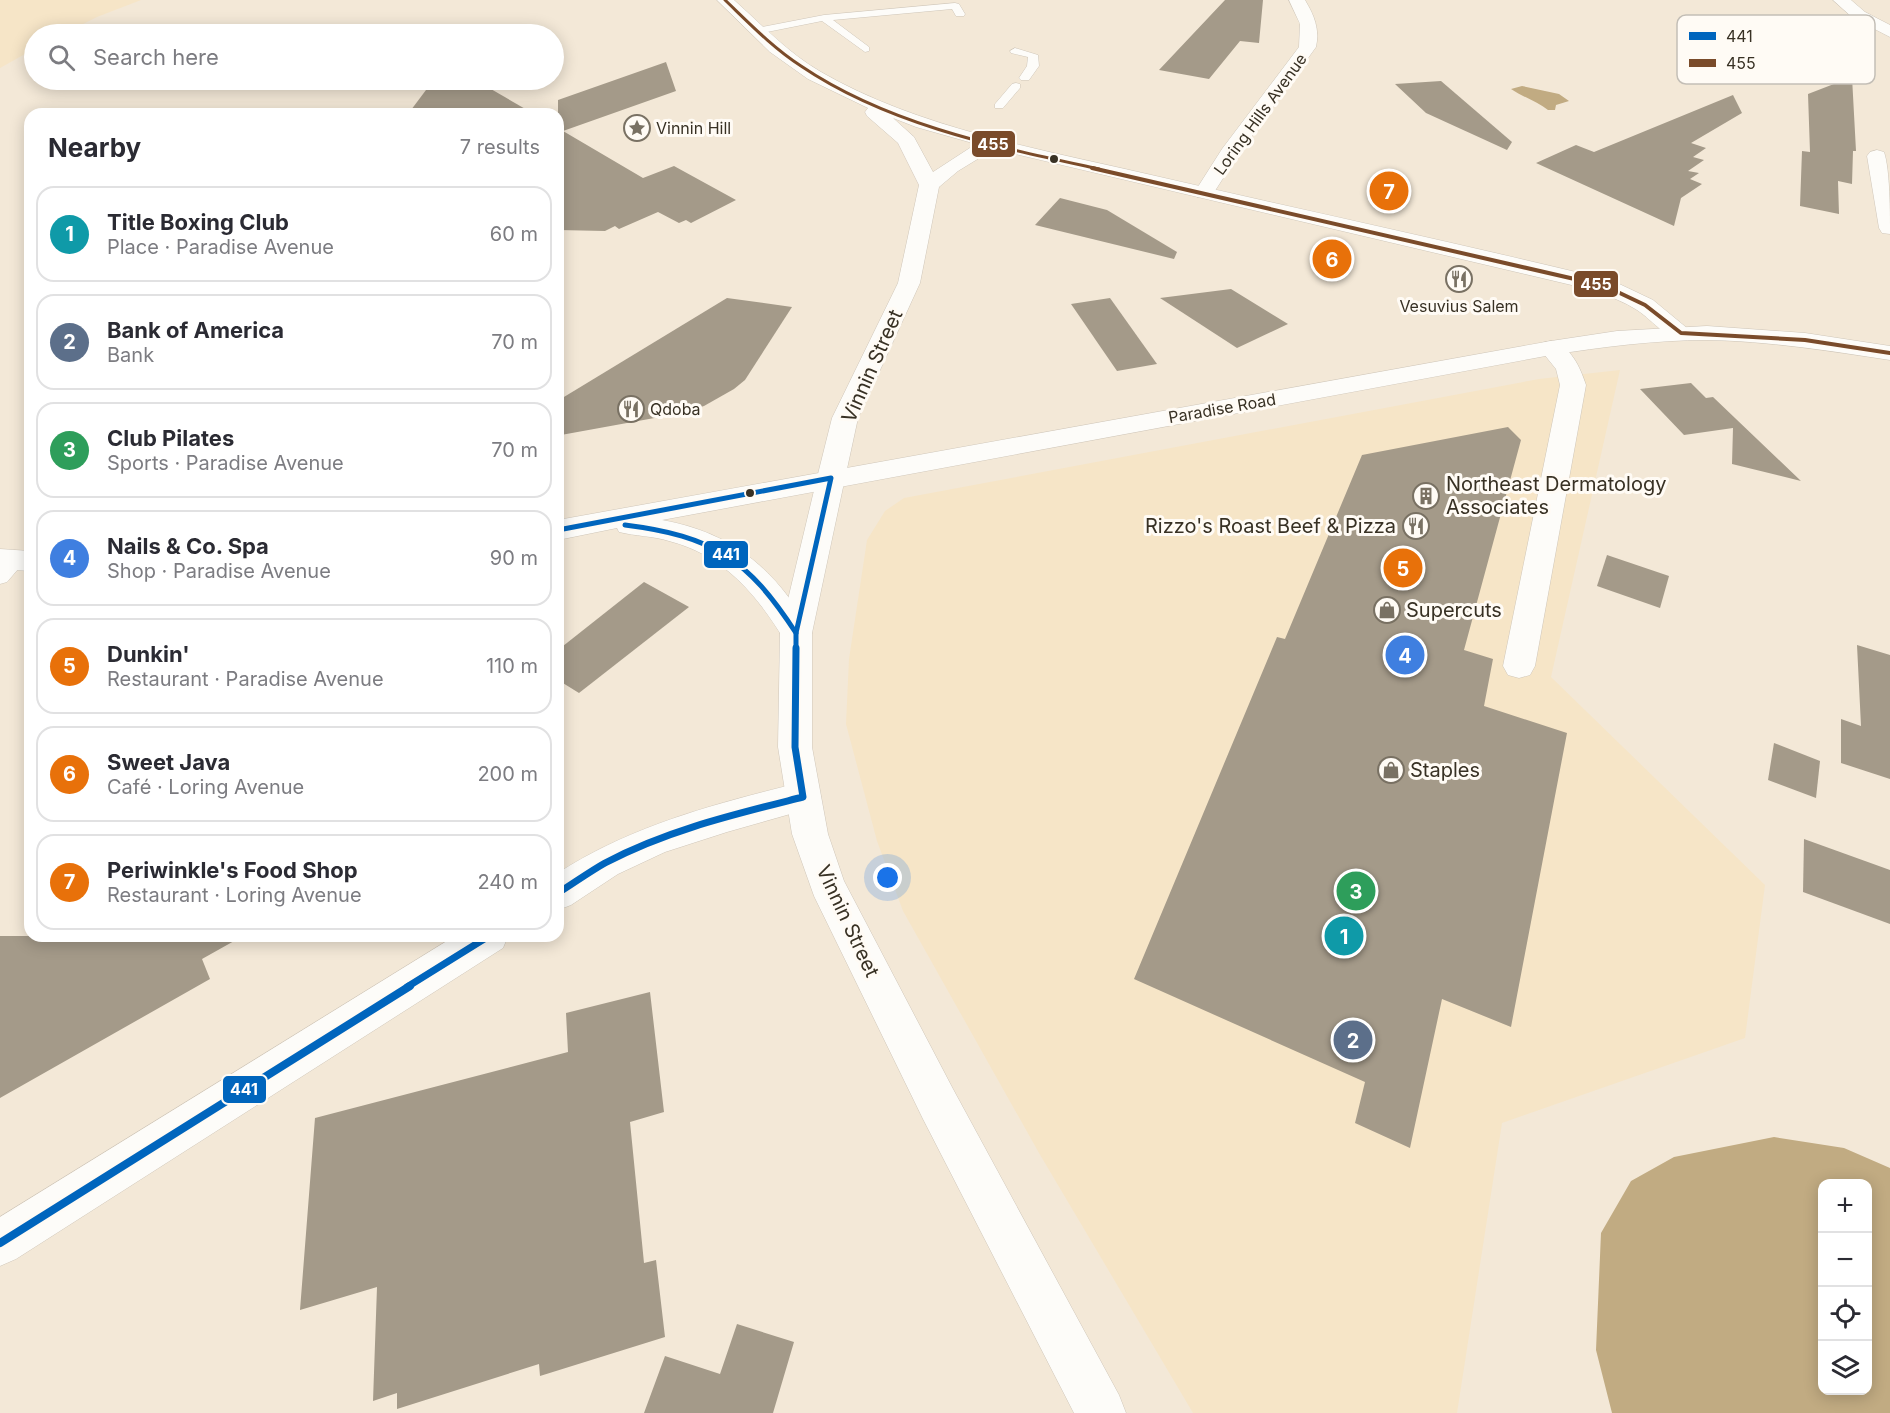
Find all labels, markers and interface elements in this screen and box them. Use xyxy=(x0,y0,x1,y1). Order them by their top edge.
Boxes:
legend xyxy=(1677,15,1875,84)
search box xyxy=(24,24,564,90)
text: 441 xyxy=(1726,26,1753,46)
icon: search xyxy=(45,41,78,74)
text: Search here xyxy=(93,44,219,70)
street label: Loring Hills Avenue xyxy=(1209,49,1311,179)
text: 455 xyxy=(1726,53,1756,73)
place icon: Vinnin Hill xyxy=(622,113,652,143)
place label: Vinnin Hill xyxy=(656,118,731,138)
line badge: 455 xyxy=(971,130,1016,158)
text: Nearby xyxy=(48,132,141,163)
text: 455 xyxy=(977,134,1009,154)
text: 7 results xyxy=(460,135,540,159)
unlabelled marker xyxy=(1048,153,1060,165)
pin: 7 xyxy=(1370,168,1408,213)
text: Title Boxing Club xyxy=(107,209,289,235)
text: 1 xyxy=(65,222,74,246)
text: 60 m xyxy=(490,222,538,246)
text: Place · Paradise Avenue xyxy=(107,235,334,259)
pin: 6 xyxy=(1312,236,1352,282)
restaurant icon: Vesuvius Salem xyxy=(1444,264,1474,294)
line badge: 455 xyxy=(1573,270,1619,298)
text: 455 xyxy=(1580,274,1612,294)
place label: Vesuvius Salem xyxy=(1399,296,1519,316)
street label: Vinnin Street xyxy=(836,305,908,426)
text: Bank of America xyxy=(107,317,284,343)
text: 2 xyxy=(63,330,76,354)
text: 70 m xyxy=(491,330,538,354)
text: Bank xyxy=(107,343,154,367)
street label: Paradise Road xyxy=(1167,389,1277,427)
restaurant icon: Qdoba xyxy=(616,394,646,424)
place label: Qdoba xyxy=(650,399,701,419)
text: Club Pilates xyxy=(107,425,234,451)
text: 3 xyxy=(63,438,76,462)
text: 70 m xyxy=(491,438,538,462)
text: Sports · Paradise Avenue xyxy=(107,451,344,475)
place label: Northeast Dermatology Associates xyxy=(1446,472,1666,519)
building icon: Northeast Dermatology Associates xyxy=(1411,481,1441,511)
unlabelled marker xyxy=(744,487,756,499)
restaurant icon: Rizzo's Roast Beef & Pizza xyxy=(1401,511,1431,541)
place label: Rizzo's Roast Beef & Pizza xyxy=(1145,514,1396,538)
text: Nails & Co. Spa xyxy=(107,533,269,559)
line badge: 441 xyxy=(703,540,749,569)
text: 441 xyxy=(712,544,740,564)
text: 4 xyxy=(63,546,76,570)
text: 90 m xyxy=(490,546,538,570)
pin: 5 xyxy=(1384,546,1422,590)
text: Shop · Paradise Avenue xyxy=(107,559,331,583)
shop icon: Supercuts xyxy=(1372,595,1402,625)
place label: Supercuts xyxy=(1406,598,1502,622)
pin: 4 xyxy=(1386,632,1424,678)
text: Dunkin' xyxy=(107,641,190,667)
text: 5 xyxy=(63,654,76,678)
text: 110 m xyxy=(486,654,538,678)
text: Restaurant · Paradise Avenue xyxy=(107,667,384,691)
text: Sweet Java xyxy=(107,749,230,775)
shop icon: Staples xyxy=(1376,755,1406,785)
place label: Staples xyxy=(1410,758,1480,782)
text: 6 xyxy=(63,762,76,786)
text: 200 m xyxy=(477,762,538,786)
text: Café · Loring Avenue xyxy=(107,775,304,799)
text: Periwinkle's Food Shop xyxy=(107,857,358,883)
street label: Vinnin Street xyxy=(812,861,885,981)
your location xyxy=(873,863,902,892)
pin: 3 xyxy=(1336,868,1376,914)
text: 7 xyxy=(64,870,75,894)
text: 240 m xyxy=(477,870,538,894)
text: Restaurant · Loring Avenue xyxy=(107,883,362,907)
pin: 1 xyxy=(1324,914,1364,958)
pin: 2 xyxy=(1334,1018,1372,1062)
line badge: 441 xyxy=(222,1075,267,1104)
text: 441 xyxy=(230,1079,258,1099)
map controls xyxy=(1818,1179,1872,1395)
button: + xyxy=(1818,1179,1872,1233)
button: − xyxy=(1818,1233,1872,1287)
button: locate xyxy=(1818,1287,1872,1341)
button: layers xyxy=(1818,1341,1872,1395)

